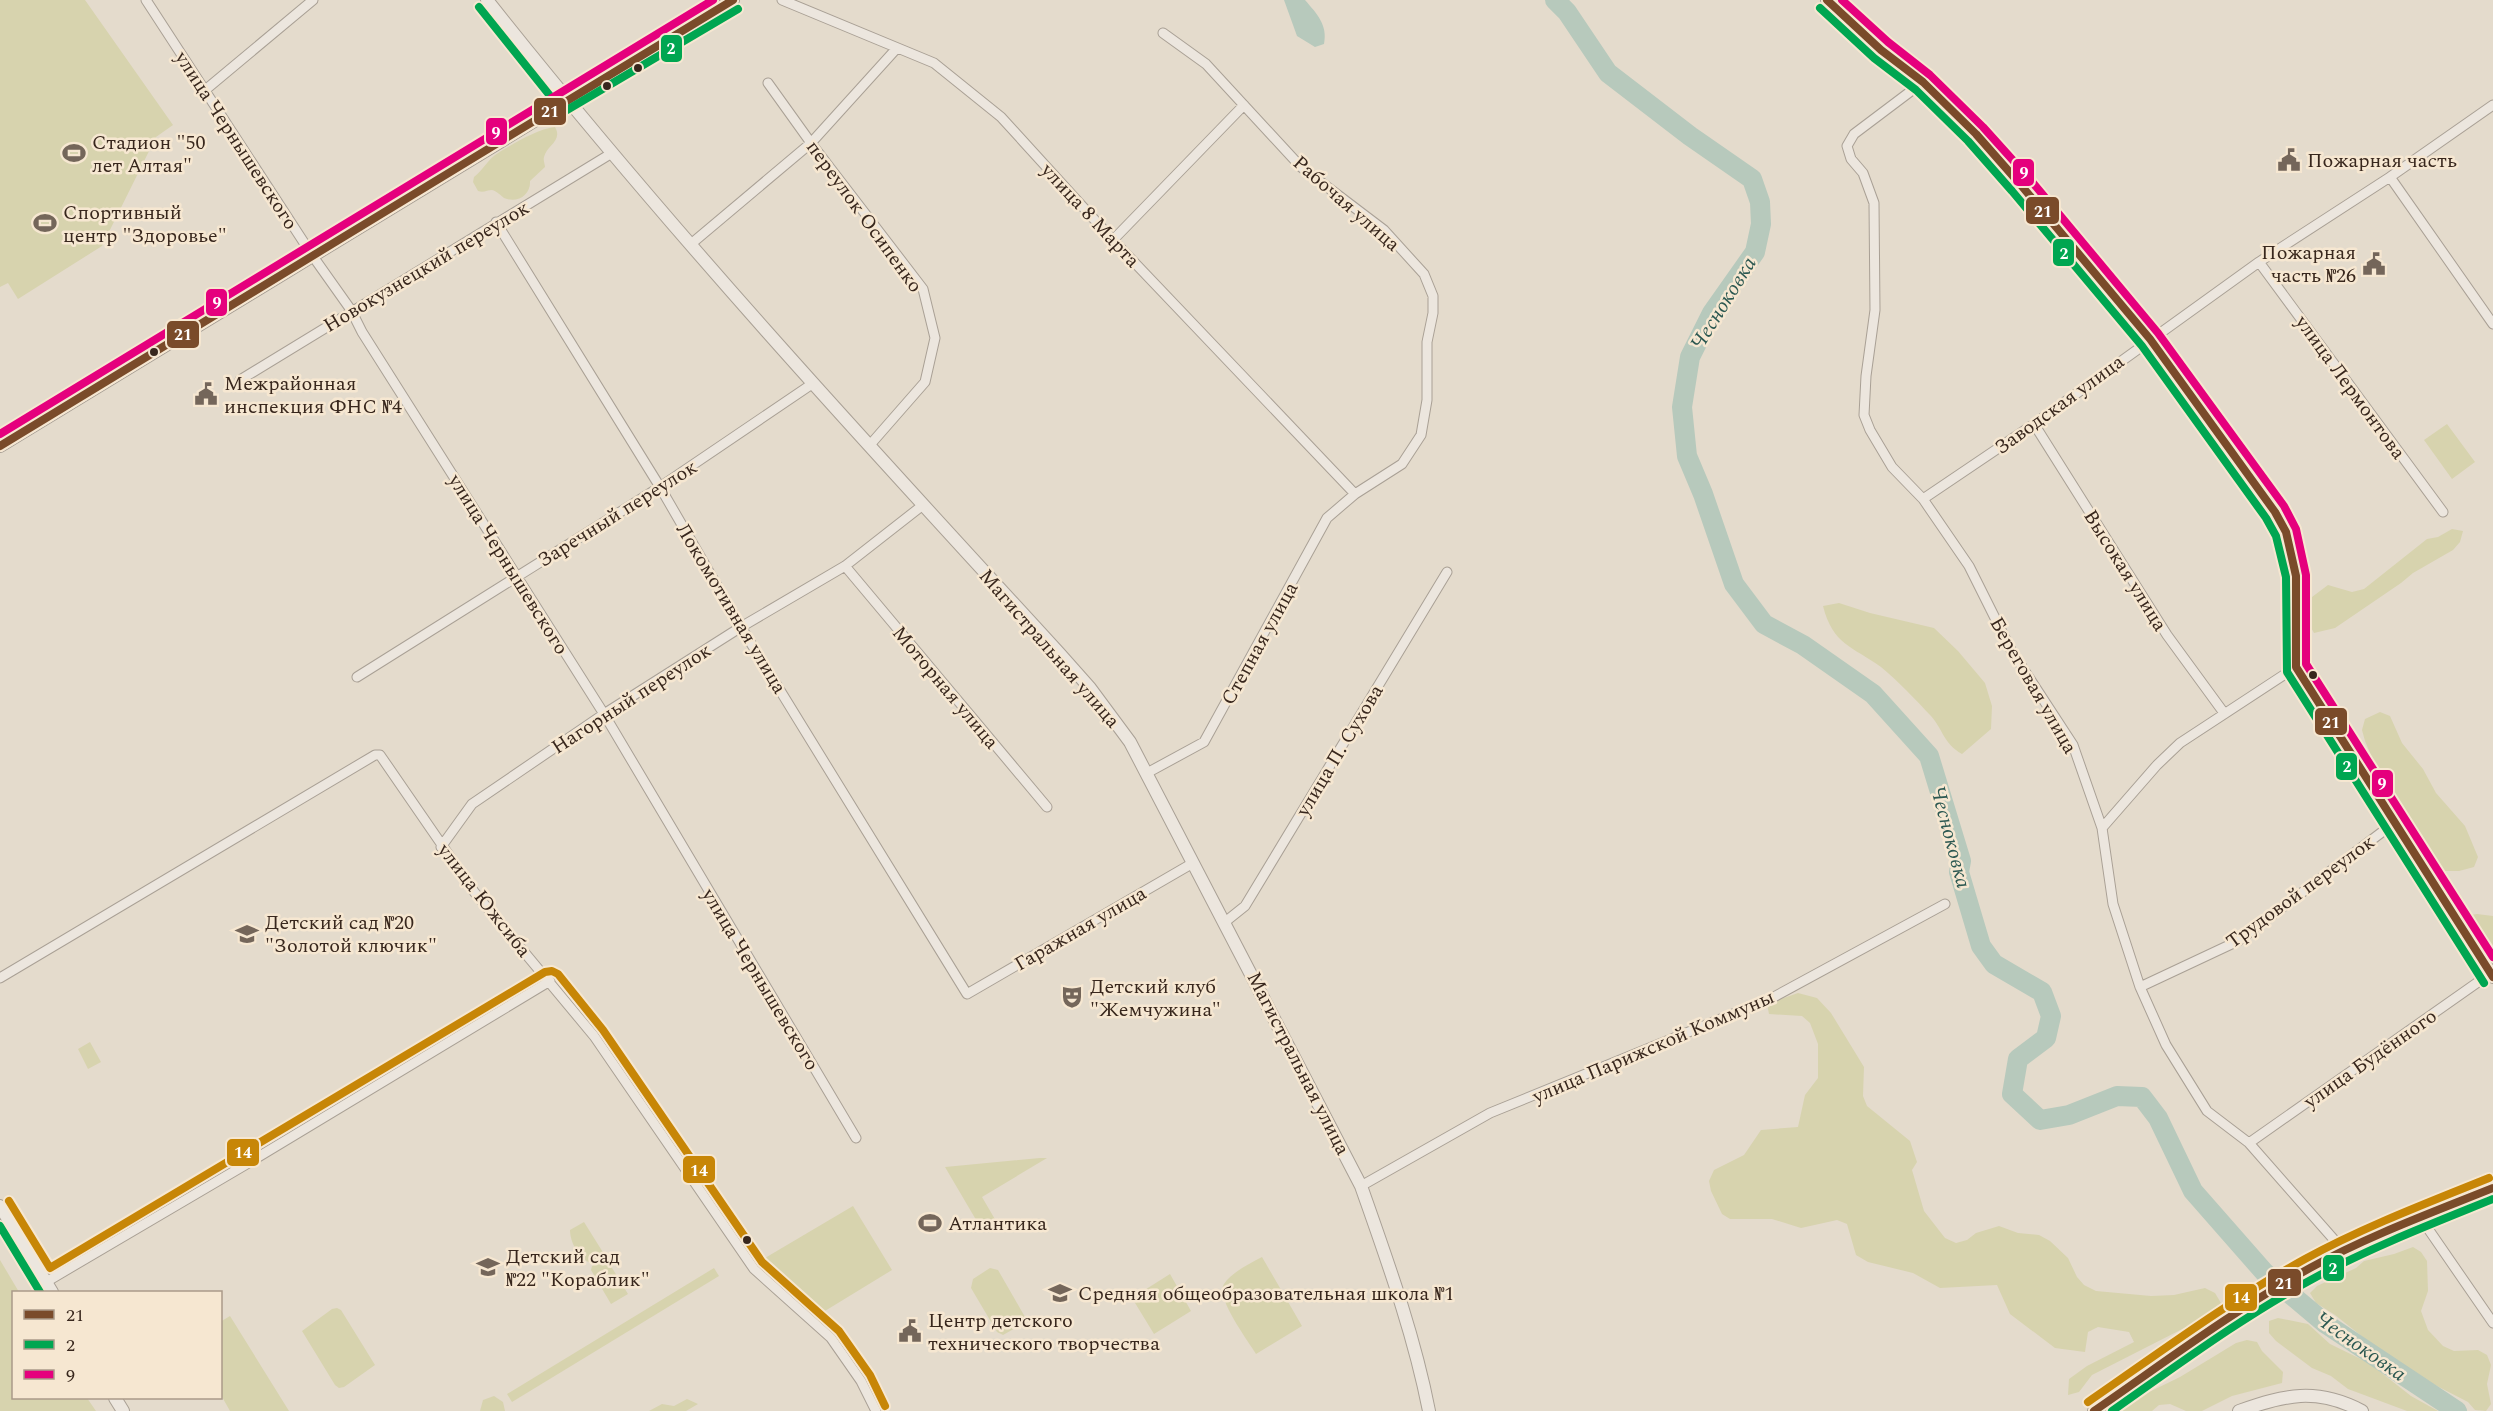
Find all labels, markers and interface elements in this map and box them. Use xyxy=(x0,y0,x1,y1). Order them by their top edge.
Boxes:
line badge: 2 xyxy=(660,34,683,63)
text: 2 xyxy=(667,37,676,61)
street label: улица Чернышевского xyxy=(166,44,305,236)
unlabelled marker xyxy=(632,62,644,74)
unlabelled marker xyxy=(601,80,613,92)
line badge: 21 xyxy=(533,97,567,126)
text: 21 xyxy=(541,100,559,124)
line badge: 9 xyxy=(485,117,508,146)
text: 9 xyxy=(492,121,501,145)
place label: Стадион "50 лет Алтая" xyxy=(92,128,205,181)
street label: переулок Осипенко xyxy=(799,134,930,299)
sports icon: Стадион "50 лет Алтая" xyxy=(61,140,87,166)
place label: Пожарная часть xyxy=(2307,146,2457,176)
public building icon: Пожарная часть xyxy=(2276,147,2302,173)
street label: Рабочая улица xyxy=(1286,148,1407,259)
street label: улица 8 Марта xyxy=(1033,156,1147,275)
line badge: 9 xyxy=(2012,158,2035,187)
text: 9 xyxy=(2020,161,2029,185)
street label: Новокузнецкий переулок xyxy=(318,193,535,340)
line badge: 21 xyxy=(2025,196,2060,225)
place label: Спортивный центр "Здоровье" xyxy=(63,198,227,251)
text: 21 xyxy=(2034,200,2052,224)
sports icon: Спортивный центр "Здоровье" xyxy=(32,210,58,236)
line badge: 2 xyxy=(2052,238,2075,267)
place label: Пожарная часть №26 xyxy=(2261,238,2356,291)
text: 2 xyxy=(2060,242,2069,266)
water label: Чесноковка xyxy=(1683,250,1765,356)
public building icon: Пожарная часть №26 xyxy=(2361,251,2387,277)
line badge: 9 xyxy=(205,288,228,317)
text: 9 xyxy=(213,291,222,315)
street label: улица Лермонтова xyxy=(2287,308,2413,466)
line badge: 21 xyxy=(166,320,200,349)
text: 21 xyxy=(174,323,192,347)
unlabelled marker xyxy=(148,346,160,358)
street label: Заводская улица xyxy=(1988,347,2131,462)
place label: Межрайонная инспекция ФНС №4 xyxy=(224,369,402,422)
public building icon: Межрайонная инспекция ФНС №4 xyxy=(193,381,219,407)
street label: Заречный переулок xyxy=(532,453,703,575)
street label: улица Чернышевского xyxy=(440,468,576,661)
street label: Высокая улица xyxy=(2076,504,2175,637)
street label: Локомотивная улица xyxy=(668,517,794,700)
street label: Магистральная улица xyxy=(971,562,1127,735)
street label: Степная улица xyxy=(1214,576,1306,711)
street label: Береговая улица xyxy=(1982,611,2085,760)
street label: Моторная улица xyxy=(885,619,1006,756)
street label: Нагорный переулок xyxy=(546,636,718,762)
unlabelled marker xyxy=(2307,669,2319,681)
street label: улица П. Сухова xyxy=(1288,679,1391,823)
line badge: 21 xyxy=(2314,707,2348,736)
text: 21 xyxy=(2322,711,2340,735)
line badge: 2 xyxy=(2335,752,2358,781)
text: 2 xyxy=(2343,755,2352,779)
line badge: 9 xyxy=(2371,769,2394,798)
text: 9 xyxy=(2378,772,2387,796)
water label: Чесноковка xyxy=(1921,783,1979,892)
street label: Трудовой переулок xyxy=(2220,827,2381,956)
street label: улица Южсиба xyxy=(429,836,539,964)
street label: Гаражная улица xyxy=(1009,879,1153,979)
street label: улица Чернышевского xyxy=(693,882,827,1076)
place label: Детский сад №20 "Золотой ключик" xyxy=(265,908,437,961)
school or university icon: Детский сад №20 "Золотой ключик" xyxy=(234,921,260,947)
street label: Магистральная улица xyxy=(1239,966,1358,1161)
place label: Детский клуб "Жемчужина" xyxy=(1090,972,1221,1025)
street label: улица Парижской Коммуны xyxy=(1527,982,1779,1112)
theatre icon: Детский клуб "Жемчужина" xyxy=(1059,984,1085,1010)
street label: улица Будённого xyxy=(2297,1002,2443,1117)
line badge: 14 xyxy=(226,1138,260,1167)
text: 14 xyxy=(234,1141,252,1165)
line badge: 14 xyxy=(682,1155,716,1184)
text: 14 xyxy=(690,1159,708,1183)
place label: Атлантика xyxy=(948,1209,1047,1239)
sports icon: Атлантика xyxy=(917,1210,943,1236)
unlabelled marker xyxy=(741,1234,753,1246)
place label: Детский сад №22 "Кораблик" xyxy=(506,1242,650,1295)
school or university icon: Детский сад №22 "Кораблик" xyxy=(475,1254,501,1280)
line badge: 2 xyxy=(2322,1254,2345,1282)
text: 2 xyxy=(2329,1257,2338,1281)
line badge: 21 xyxy=(2267,1268,2302,1297)
text: 21 xyxy=(2275,1272,2293,1296)
place label: Средняя общеобразовательная школа №1 xyxy=(1078,1279,1454,1309)
school or university icon: Средняя общеобразовательная школа №1 xyxy=(1047,1280,1073,1306)
line badge: 14 xyxy=(2224,1283,2258,1312)
text: 14 xyxy=(2232,1286,2250,1310)
legend xyxy=(12,1291,222,1399)
text: 21 xyxy=(66,1302,84,1329)
water label: Чесноковка xyxy=(2308,1304,2413,1390)
place label: Центр детского технического творчества xyxy=(928,1306,1160,1359)
public building icon: Центр детского технического творчества xyxy=(897,1318,923,1344)
text: 2 xyxy=(66,1332,75,1359)
text: 9 xyxy=(66,1362,75,1389)

